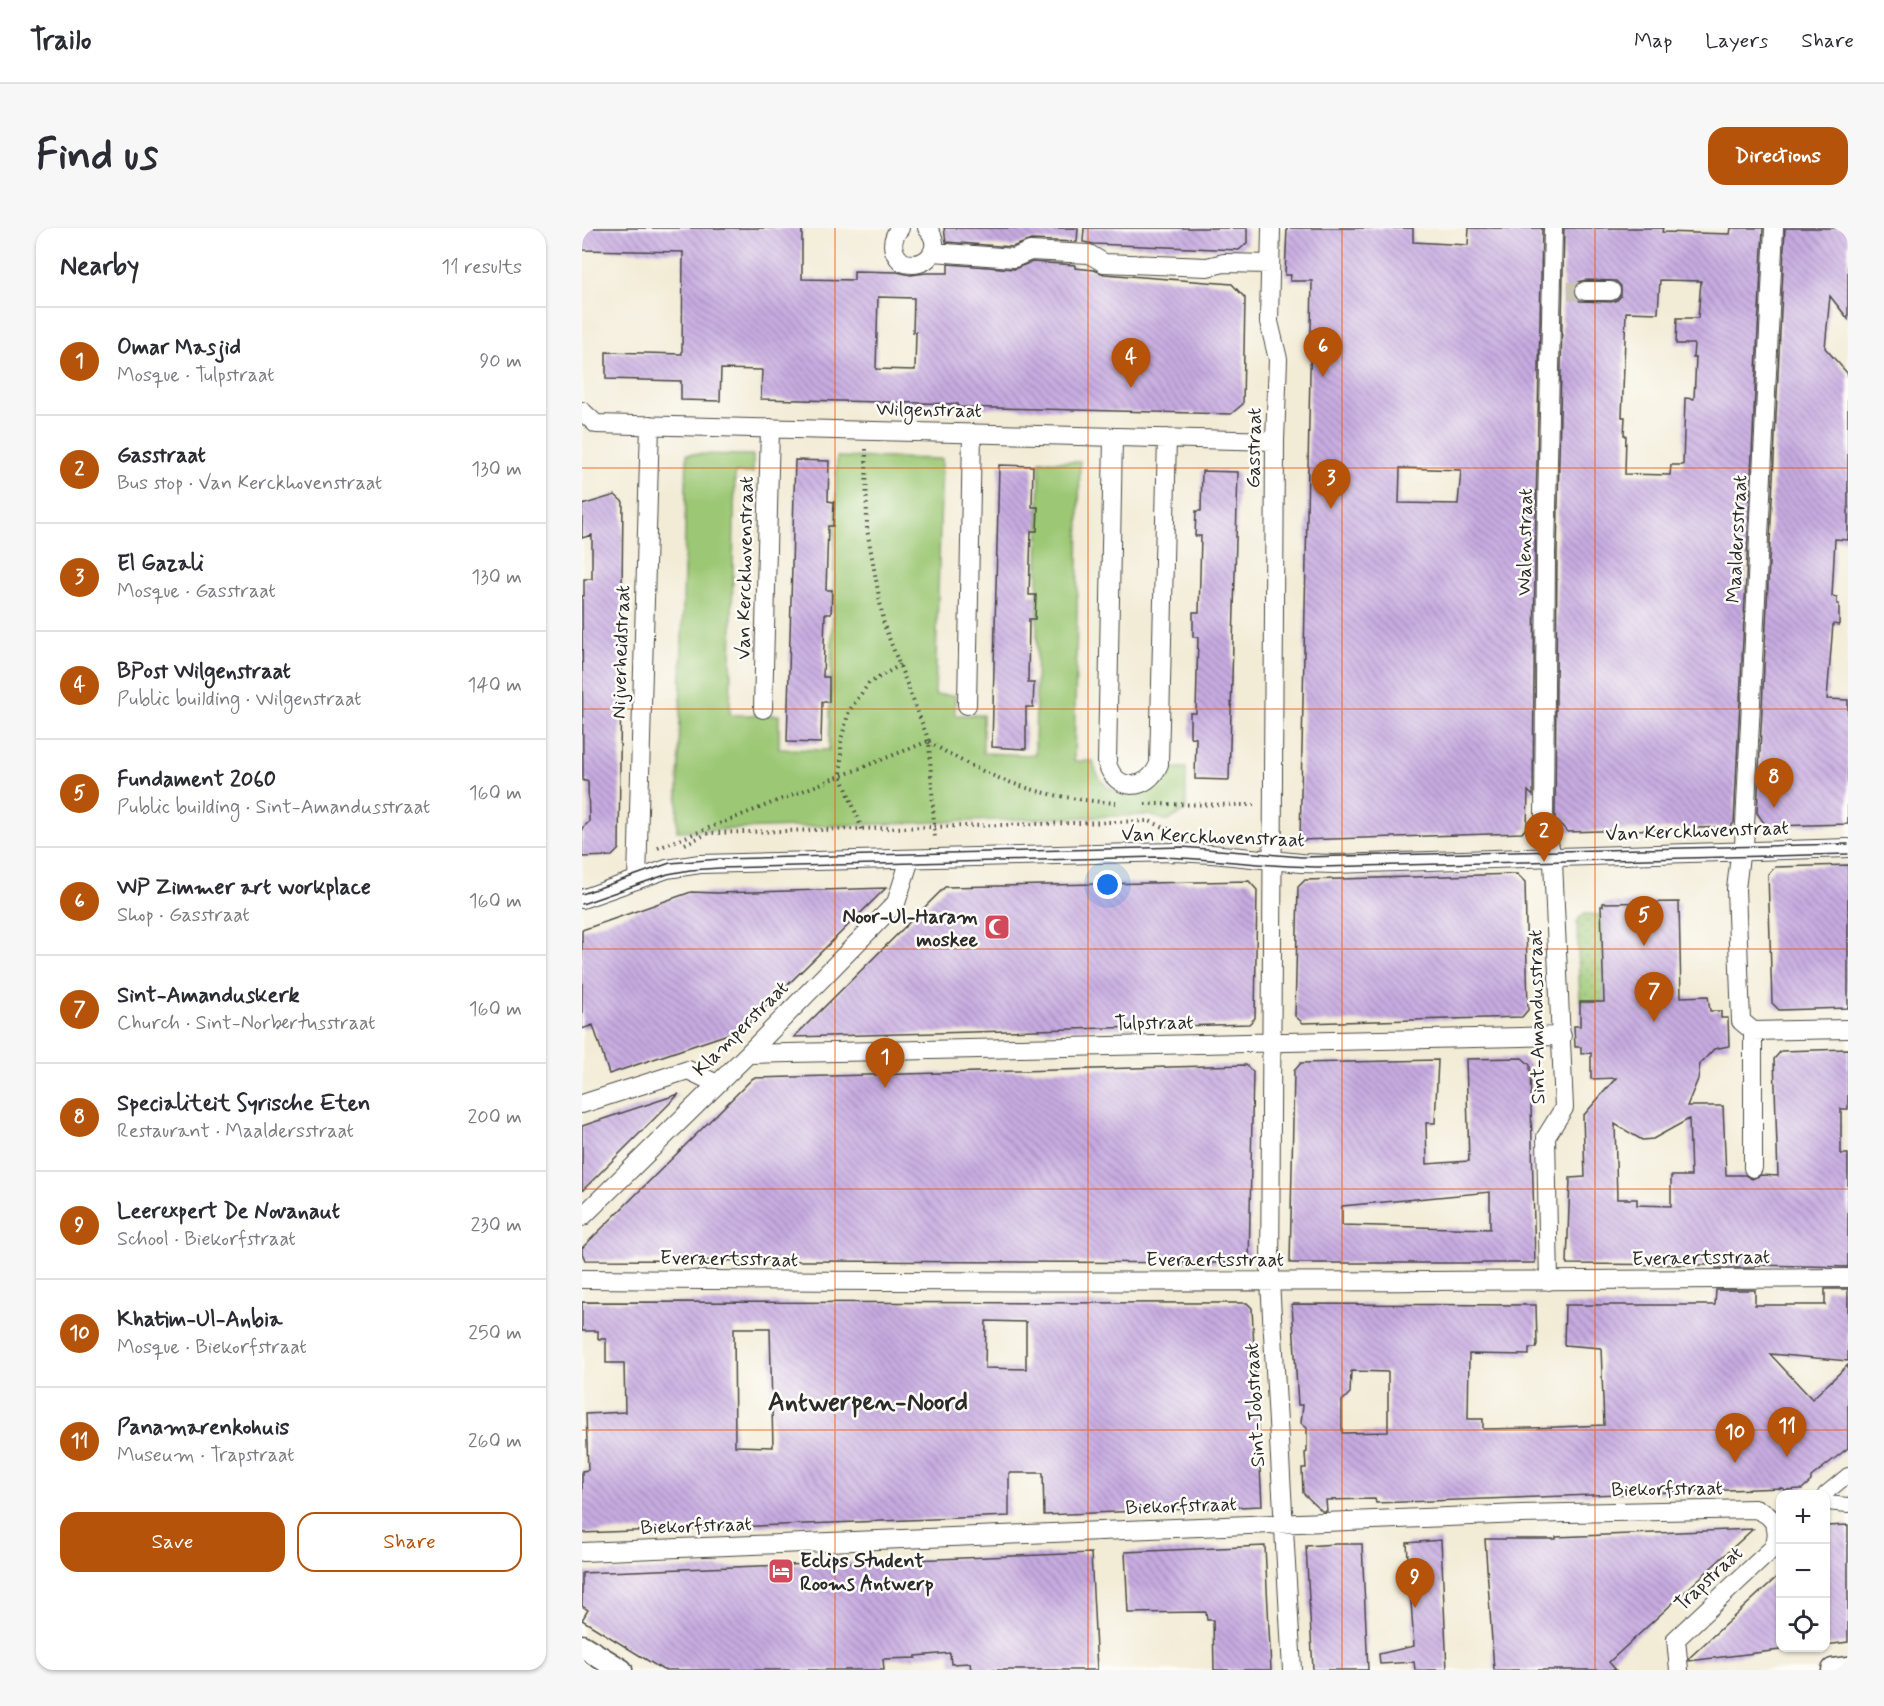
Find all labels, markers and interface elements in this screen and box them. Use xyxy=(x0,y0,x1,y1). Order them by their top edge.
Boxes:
text: Trailo xyxy=(30,23,91,60)
text: Map xyxy=(1634,27,1672,55)
text: Layers xyxy=(1705,27,1768,55)
text: Share xyxy=(1801,27,1854,55)
button: Directions xyxy=(1708,127,1848,185)
text: Find us xyxy=(36,129,158,184)
text: Nearby xyxy=(60,250,139,284)
text: 11 results xyxy=(441,254,522,281)
pin: 6 xyxy=(1304,328,1342,377)
text: Omar Masjid xyxy=(117,334,241,362)
pin: 4 xyxy=(1112,338,1150,388)
text: 1 xyxy=(75,348,84,375)
text: 90 m xyxy=(479,348,522,375)
text: Mosque · Tulpstraat xyxy=(117,362,275,389)
street label: Wilgenstraat xyxy=(876,396,982,426)
street label: Gasstraat xyxy=(1240,407,1269,489)
text: Gasstraat xyxy=(117,442,206,470)
text: 2 xyxy=(75,456,84,483)
text: 130 m xyxy=(471,456,522,483)
pin: 3 xyxy=(1312,460,1350,509)
text: Bus stop · Van Kerckhovenstraat xyxy=(117,470,382,497)
street label: Maaldersstraat xyxy=(1721,474,1754,604)
street label: Van Kerckhovenstraat xyxy=(730,476,761,660)
street label: Walenstraat xyxy=(1511,488,1540,596)
text: El Gazali xyxy=(117,550,204,578)
text: 3 xyxy=(75,564,84,591)
text: 130 m xyxy=(471,564,522,591)
text: Mosque · Gasstraat xyxy=(117,578,276,605)
street label: Nijverheidstraat xyxy=(606,585,637,719)
text: BPost Wilgenstraat xyxy=(117,658,291,686)
text: 4 xyxy=(74,672,85,699)
text: 140 m xyxy=(468,672,522,699)
text: Public building · Wilgenstraat xyxy=(117,686,362,713)
pin: 8 xyxy=(1754,758,1794,808)
text: Fundament 2060 xyxy=(117,766,276,794)
text: 5 xyxy=(74,780,86,807)
text: 160 m xyxy=(469,780,522,807)
text: Public building · Sint-Amandusstraat xyxy=(117,794,430,821)
pin: 2 xyxy=(1524,812,1564,862)
street label: Van Kerckhovenstraat xyxy=(1605,815,1789,848)
street label: Van Kerckhovenstraat xyxy=(1121,821,1305,854)
your location xyxy=(1093,870,1122,899)
text: WP Zimmer art workplace xyxy=(117,874,371,902)
text: 6 xyxy=(74,888,85,915)
text: 160 m xyxy=(469,888,522,915)
pin: 5 xyxy=(1624,896,1664,946)
text: Shop · Gasstraat xyxy=(117,902,250,929)
place label: Noor-Ul-Haram moskee xyxy=(842,904,979,954)
mosque icon: Noor-Ul-Haram moskee xyxy=(982,912,1012,942)
street label: Sint-Amandusstraat xyxy=(1522,929,1553,1104)
pin: 7 xyxy=(1634,972,1674,1022)
street label: Klamperstraat xyxy=(687,975,795,1083)
text: Sint-Amanduskerk xyxy=(117,982,300,1010)
text: 7 xyxy=(73,996,86,1023)
text: 160 m xyxy=(469,996,522,1023)
street label: Tulpstraat xyxy=(1114,1009,1194,1038)
text: Church · Sint-Norbertusstraat xyxy=(117,1010,375,1037)
pin: 1 xyxy=(866,1038,904,1088)
text: Specialiteit Syrische Eten xyxy=(117,1090,371,1118)
text: 8 xyxy=(74,1104,85,1131)
text: 200 m xyxy=(467,1104,522,1131)
text: Restaurant · Maaldersstraat xyxy=(117,1118,354,1145)
text: Leerexpert De Novanaut xyxy=(117,1198,340,1226)
text: 9 xyxy=(75,1212,84,1239)
text: 230 m xyxy=(470,1212,522,1239)
text: School · Biekorfstraat xyxy=(117,1226,296,1253)
street label: Everaertsstraat xyxy=(1632,1244,1770,1273)
street label: Everaertsstraat xyxy=(660,1245,798,1274)
street label: Everaertsstraat xyxy=(1146,1247,1284,1274)
text: Khatim-Ul-Anbia xyxy=(117,1306,282,1334)
text: 10 xyxy=(69,1320,90,1347)
text: 250 m xyxy=(468,1320,522,1347)
text: Mosque · Biekorfstraat xyxy=(117,1334,307,1361)
street label: Sint-Jobstraat xyxy=(1239,1342,1272,1468)
district label: Antwerpen-Noord xyxy=(768,1386,968,1420)
pin: 11 xyxy=(1768,1408,1806,1457)
text: Panamarenkohuis xyxy=(117,1414,289,1442)
pin: 10 xyxy=(1716,1414,1754,1463)
text: 11 xyxy=(71,1428,88,1455)
text: 260 m xyxy=(468,1428,522,1455)
text: Museum · Trapstraat xyxy=(117,1442,295,1469)
street label: Biekorfstraat xyxy=(1611,1475,1723,1504)
map controls xyxy=(1776,1490,1830,1652)
button: + xyxy=(1776,1490,1830,1544)
street label: Biekorfstraat xyxy=(1125,1491,1237,1522)
street label: Biekorfstraat xyxy=(640,1511,752,1542)
button: Save xyxy=(60,1512,285,1572)
button: Share xyxy=(297,1512,522,1572)
street label: Trapstraat xyxy=(1669,1540,1749,1618)
button: − xyxy=(1776,1544,1830,1598)
place label: Eclips Student Rooms Antwerp xyxy=(800,1548,934,1598)
hotel icon: Eclips Student Rooms Antwerp xyxy=(766,1556,796,1586)
pin: 9 xyxy=(1396,1558,1434,1608)
button: locate xyxy=(1776,1598,1830,1652)

